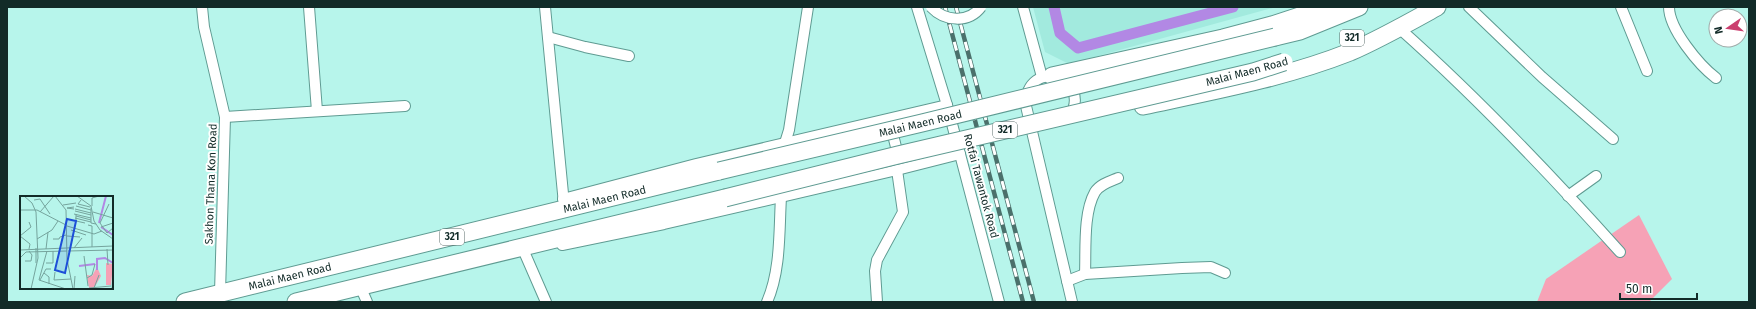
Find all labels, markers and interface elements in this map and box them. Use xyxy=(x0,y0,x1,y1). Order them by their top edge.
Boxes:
north arrow xyxy=(1708,8,1748,48)
text: N xyxy=(1712,25,1726,35)
road number: 321 xyxy=(1340,30,1364,46)
street label: Malai Maen Road xyxy=(1204,55,1290,89)
street label: Malai Maen Road xyxy=(878,107,963,139)
road number: 321 xyxy=(993,122,1017,138)
street label: Sakhon Thana Kon Road xyxy=(202,123,220,245)
street label: Rotfai Tawantok Road xyxy=(961,132,1001,240)
street label: Malai Maen Road xyxy=(562,183,647,216)
inset map xyxy=(20,196,113,289)
road number: 321 xyxy=(440,229,464,245)
street label: Malai Maen Road xyxy=(247,260,333,293)
scale bar xyxy=(1620,275,1697,301)
text: 50 m xyxy=(1626,282,1652,296)

